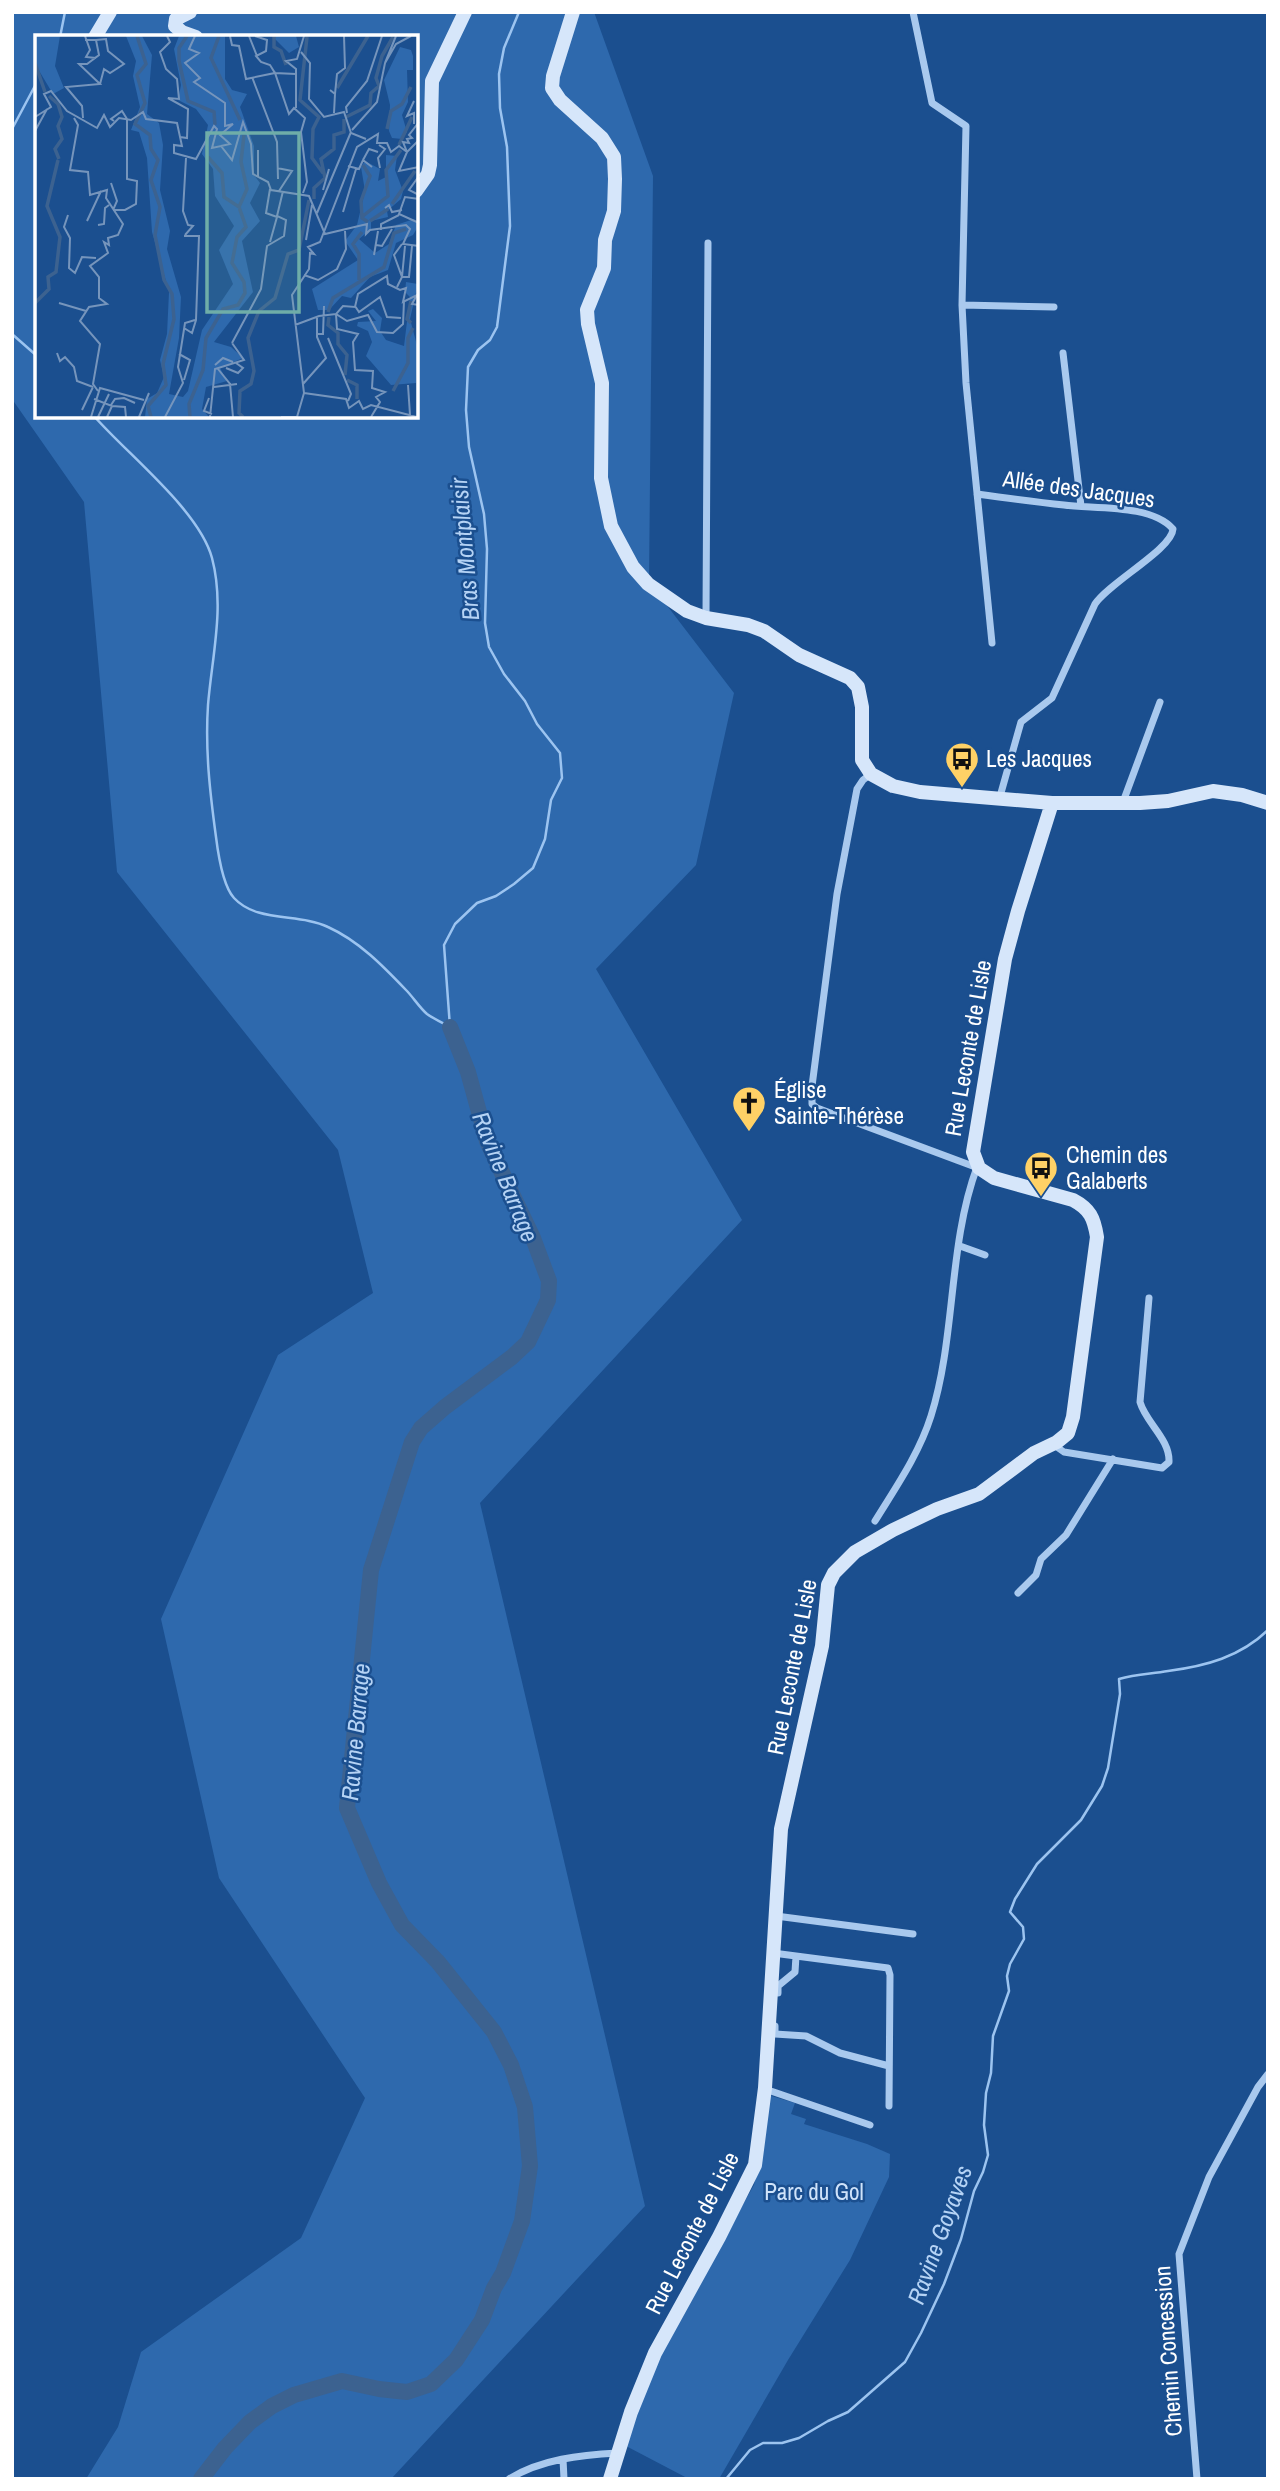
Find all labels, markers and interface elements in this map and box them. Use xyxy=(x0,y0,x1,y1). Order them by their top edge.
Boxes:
inset map xyxy=(35,35,418,418)
street label: Allée des Jacques xyxy=(1000,462,1157,515)
water label: Bras Montplaisir xyxy=(442,475,486,622)
bus stop icon: Les Jacques xyxy=(943,740,981,789)
place label: Les Jacques xyxy=(986,743,1092,774)
street label: Rue Leconte de Lisle xyxy=(937,957,998,1138)
place label: Église Sainte-Thérèse xyxy=(774,1074,904,1131)
church icon: Église Sainte-Thérèse xyxy=(730,1084,768,1133)
water label: Ravine Barrage xyxy=(465,1107,547,1247)
place label: Chemin des Galaberts xyxy=(1066,1139,1168,1196)
bus stop icon: Chemin des Galaberts xyxy=(1022,1149,1060,1198)
street label: Rue Leconte de Lisle xyxy=(759,1576,824,1757)
water label: Ravine Barrage xyxy=(333,1662,377,1802)
street label: Rue Leconte de Lisle xyxy=(637,2146,746,2319)
water label: Ravine Goyaves xyxy=(899,2161,979,2308)
park label: Parc du Gol xyxy=(764,2176,864,2207)
street label: Chemin Concession xyxy=(1146,2265,1189,2437)

